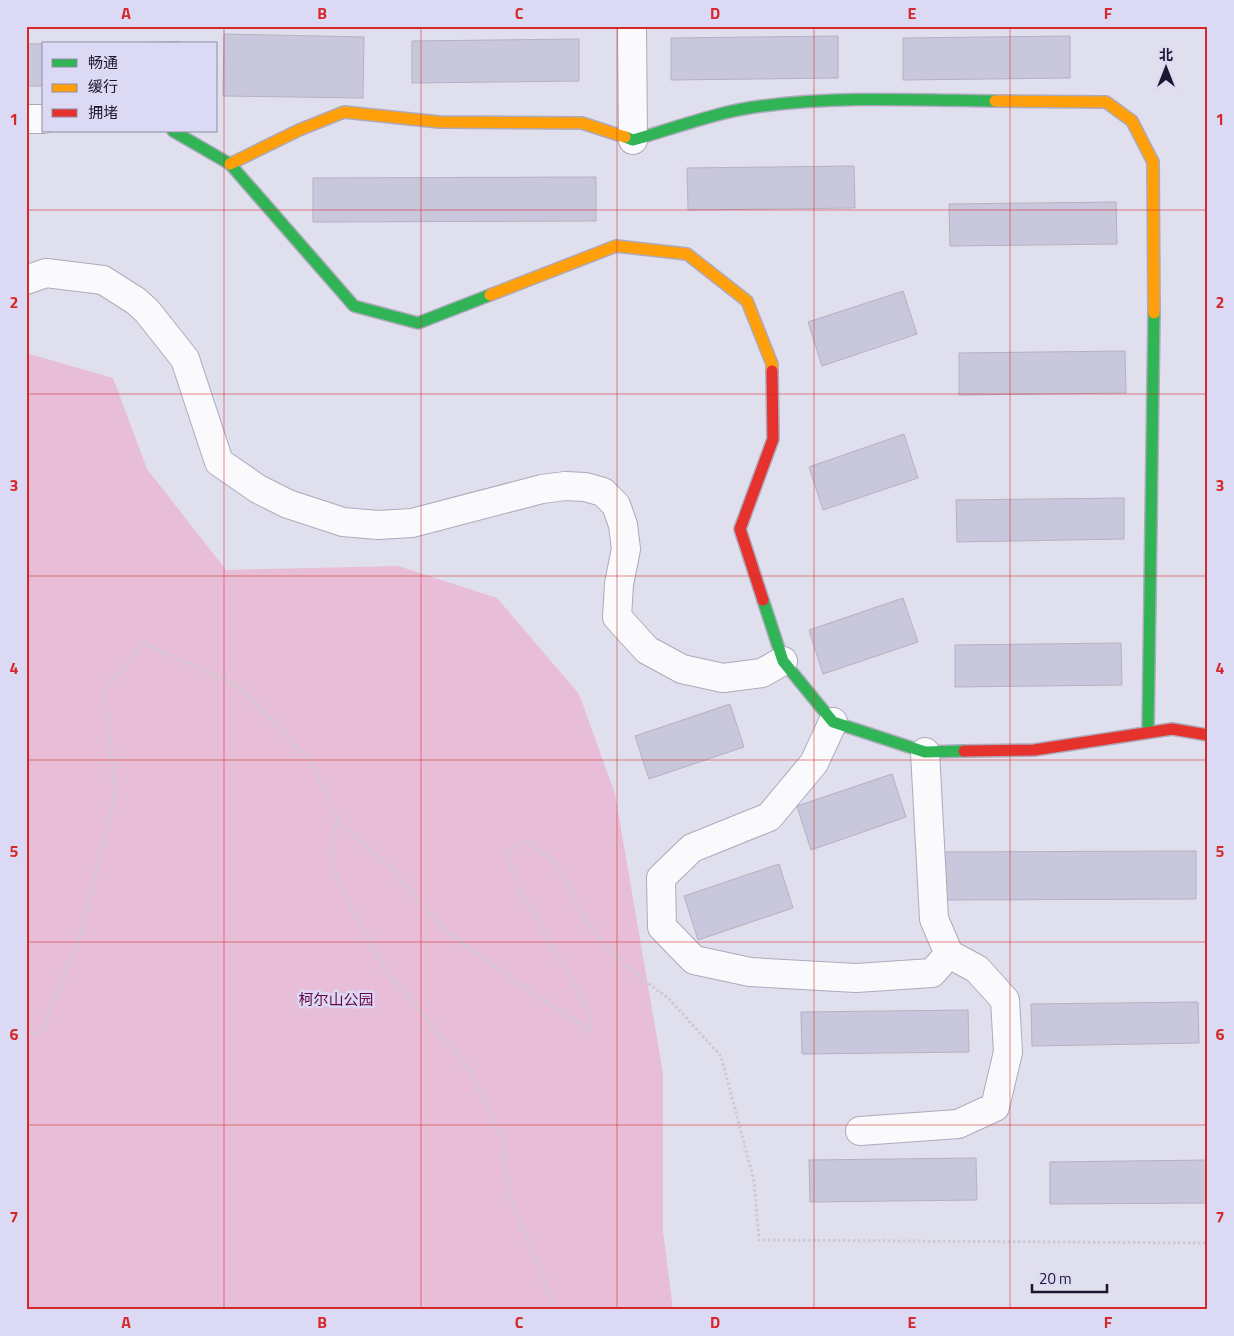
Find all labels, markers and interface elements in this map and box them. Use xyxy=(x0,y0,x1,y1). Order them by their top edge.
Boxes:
text: A xyxy=(121,1,131,25)
text: B xyxy=(317,1,327,25)
text: C xyxy=(515,1,524,25)
text: D xyxy=(710,1,720,25)
text: E xyxy=(908,1,917,25)
text: F xyxy=(1104,1,1113,25)
legend xyxy=(42,42,218,132)
north arrow xyxy=(1142,42,1192,92)
text: 北 xyxy=(1159,44,1173,65)
text: 畅通 xyxy=(88,51,118,74)
text: 缓行 xyxy=(88,75,118,98)
text: 拥堵 xyxy=(88,101,118,124)
text: 1 xyxy=(10,107,18,131)
text: 1 xyxy=(1216,107,1224,131)
text: 2 xyxy=(10,290,18,314)
text: 2 xyxy=(1216,290,1224,314)
text: 3 xyxy=(10,473,18,497)
text: 3 xyxy=(1216,473,1224,497)
text: 4 xyxy=(10,656,19,680)
text: 4 xyxy=(1216,656,1225,680)
text: 5 xyxy=(10,839,19,863)
text: 5 xyxy=(1216,839,1225,863)
park label: 柯尔山公园 xyxy=(298,988,374,1011)
text: 6 xyxy=(10,1022,19,1046)
text: 6 xyxy=(1216,1022,1225,1046)
text: 7 xyxy=(10,1205,18,1229)
text: 7 xyxy=(1216,1205,1224,1229)
scale bar xyxy=(1032,1261,1106,1293)
text: 20 m xyxy=(1039,1267,1072,1290)
text: A xyxy=(121,1310,131,1334)
text: B xyxy=(317,1310,327,1334)
text: C xyxy=(515,1310,524,1334)
text: D xyxy=(710,1310,720,1334)
text: E xyxy=(908,1310,917,1334)
text: F xyxy=(1104,1310,1113,1334)

